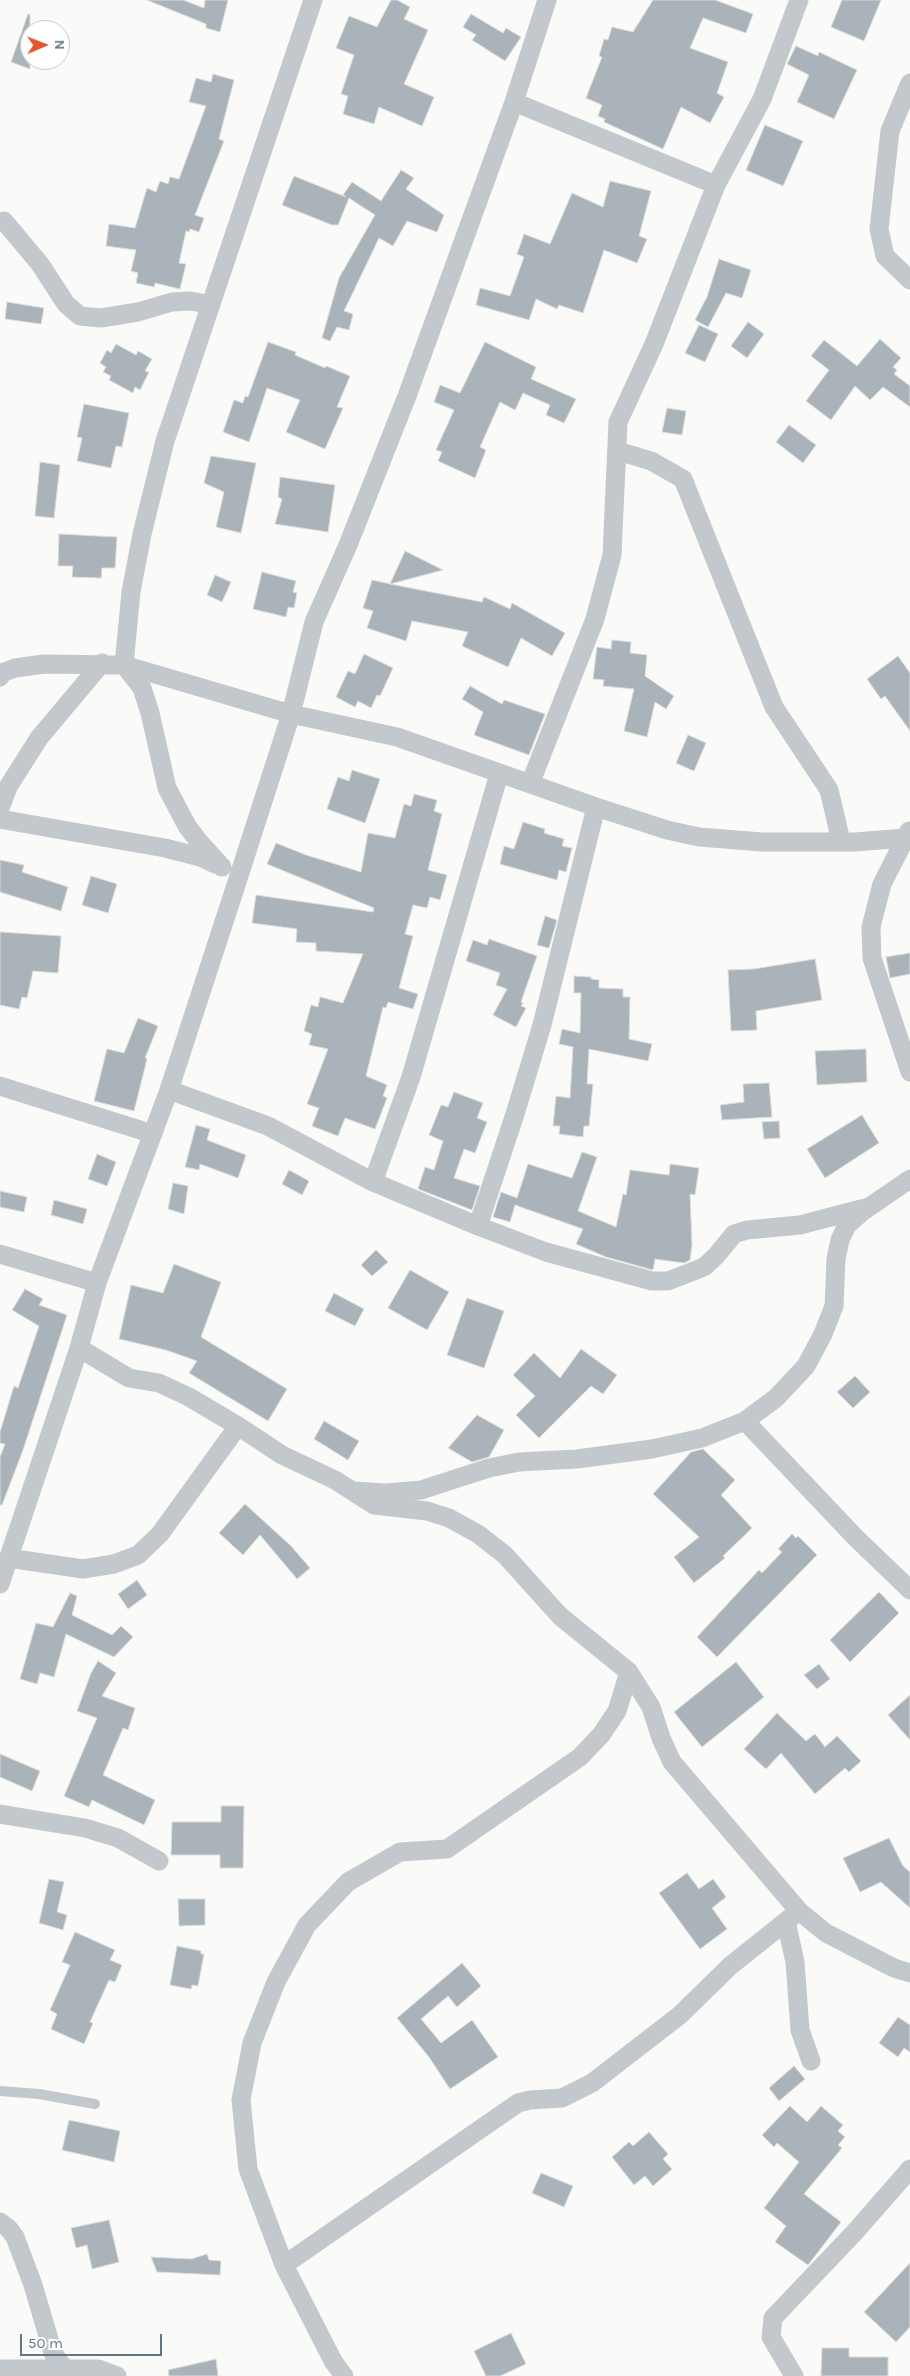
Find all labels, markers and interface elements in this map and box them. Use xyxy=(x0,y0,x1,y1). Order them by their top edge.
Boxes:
north arrow xyxy=(20,20,70,70)
text: N xyxy=(51,40,68,50)
scale bar xyxy=(22,2324,165,2356)
text: 50 m xyxy=(28,2334,63,2352)

